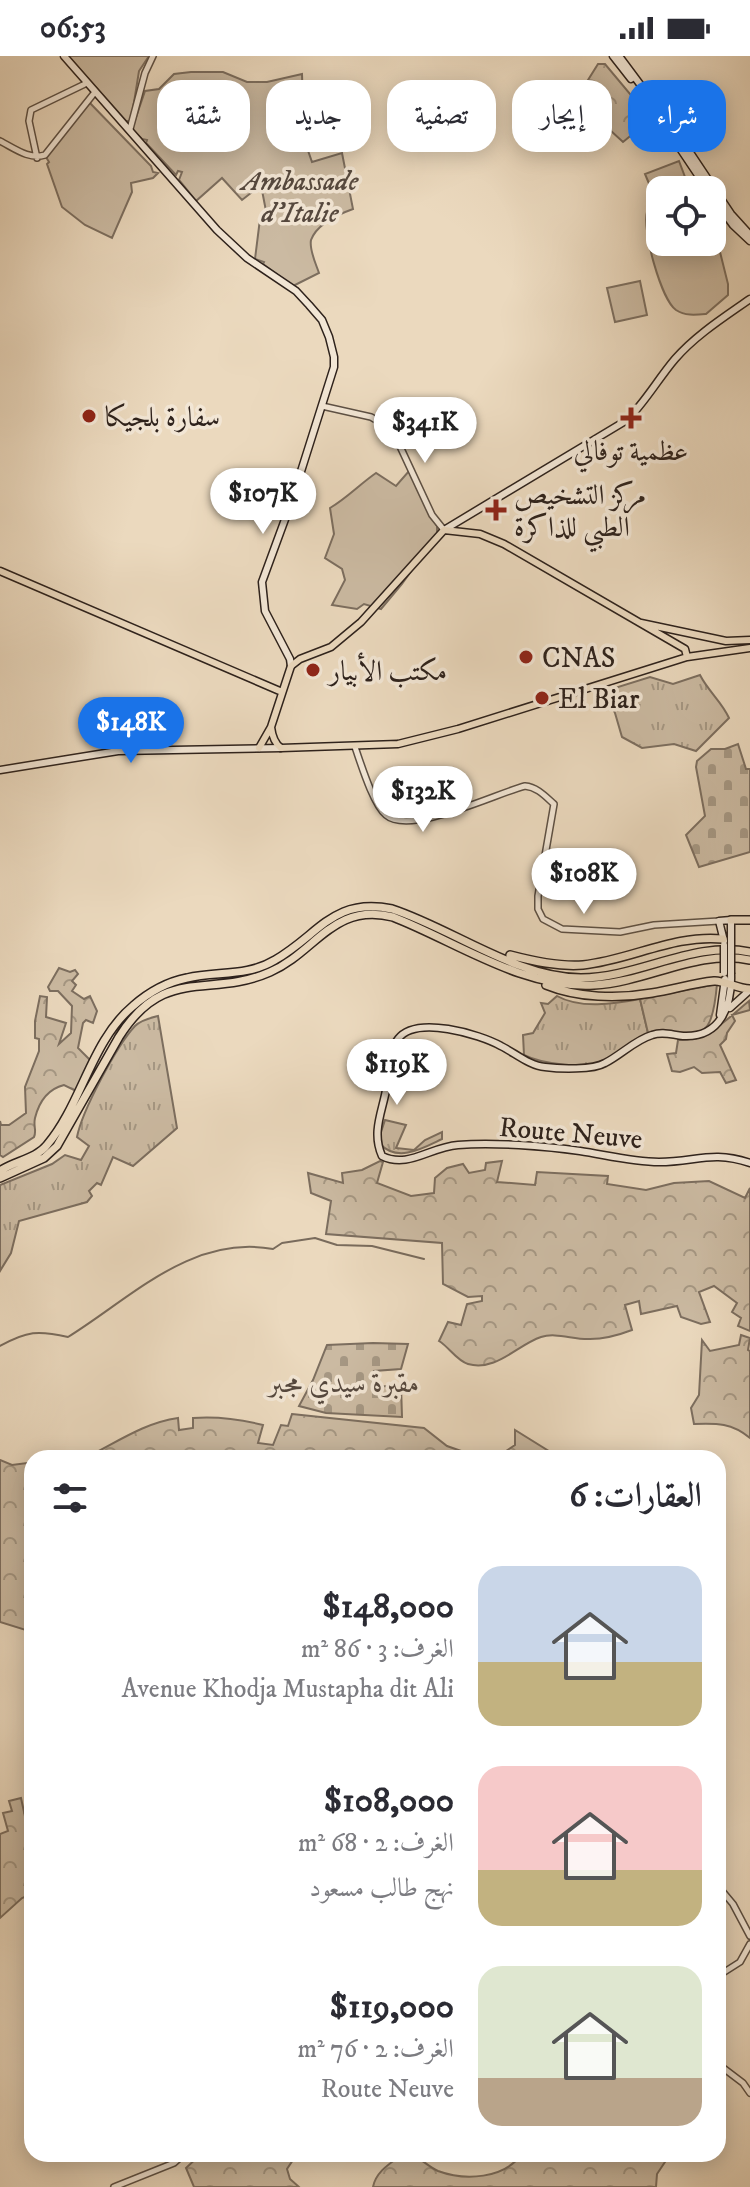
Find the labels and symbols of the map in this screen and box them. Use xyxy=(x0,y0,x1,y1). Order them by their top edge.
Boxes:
park label: Ambassade d'Italie xyxy=(239,164,360,231)
pin: $341K xyxy=(369,397,481,465)
place label: سفارة بلجيكا xyxy=(105,400,220,435)
marker: سفارة بلجيكا xyxy=(80,407,98,425)
marker: عظمية توفالي xyxy=(620,407,642,429)
place label: عظمية توفالي xyxy=(574,434,688,473)
pin: $107K xyxy=(207,468,319,536)
place label: مركز التشخيص الطبي للذاكرة xyxy=(514,478,646,553)
marker: مركز التشخيص الطبي للذاكرة xyxy=(485,499,507,521)
place label: CNAS xyxy=(542,641,616,676)
marker: CNAS xyxy=(517,648,535,666)
place label: مكتب الأبيار xyxy=(326,652,447,689)
marker: مكتب الأبيار xyxy=(304,661,322,679)
place label: El Biar xyxy=(558,682,640,717)
marker: El Biar xyxy=(533,689,551,707)
pin: $148K xyxy=(75,697,187,765)
pin: $132K xyxy=(367,766,479,834)
pin: $108K xyxy=(528,848,640,916)
pin: $119K xyxy=(341,1039,453,1107)
street label: Route Neuve xyxy=(498,1110,644,1157)
park label: مقبرة سيدي مجبر xyxy=(266,1366,420,1405)

